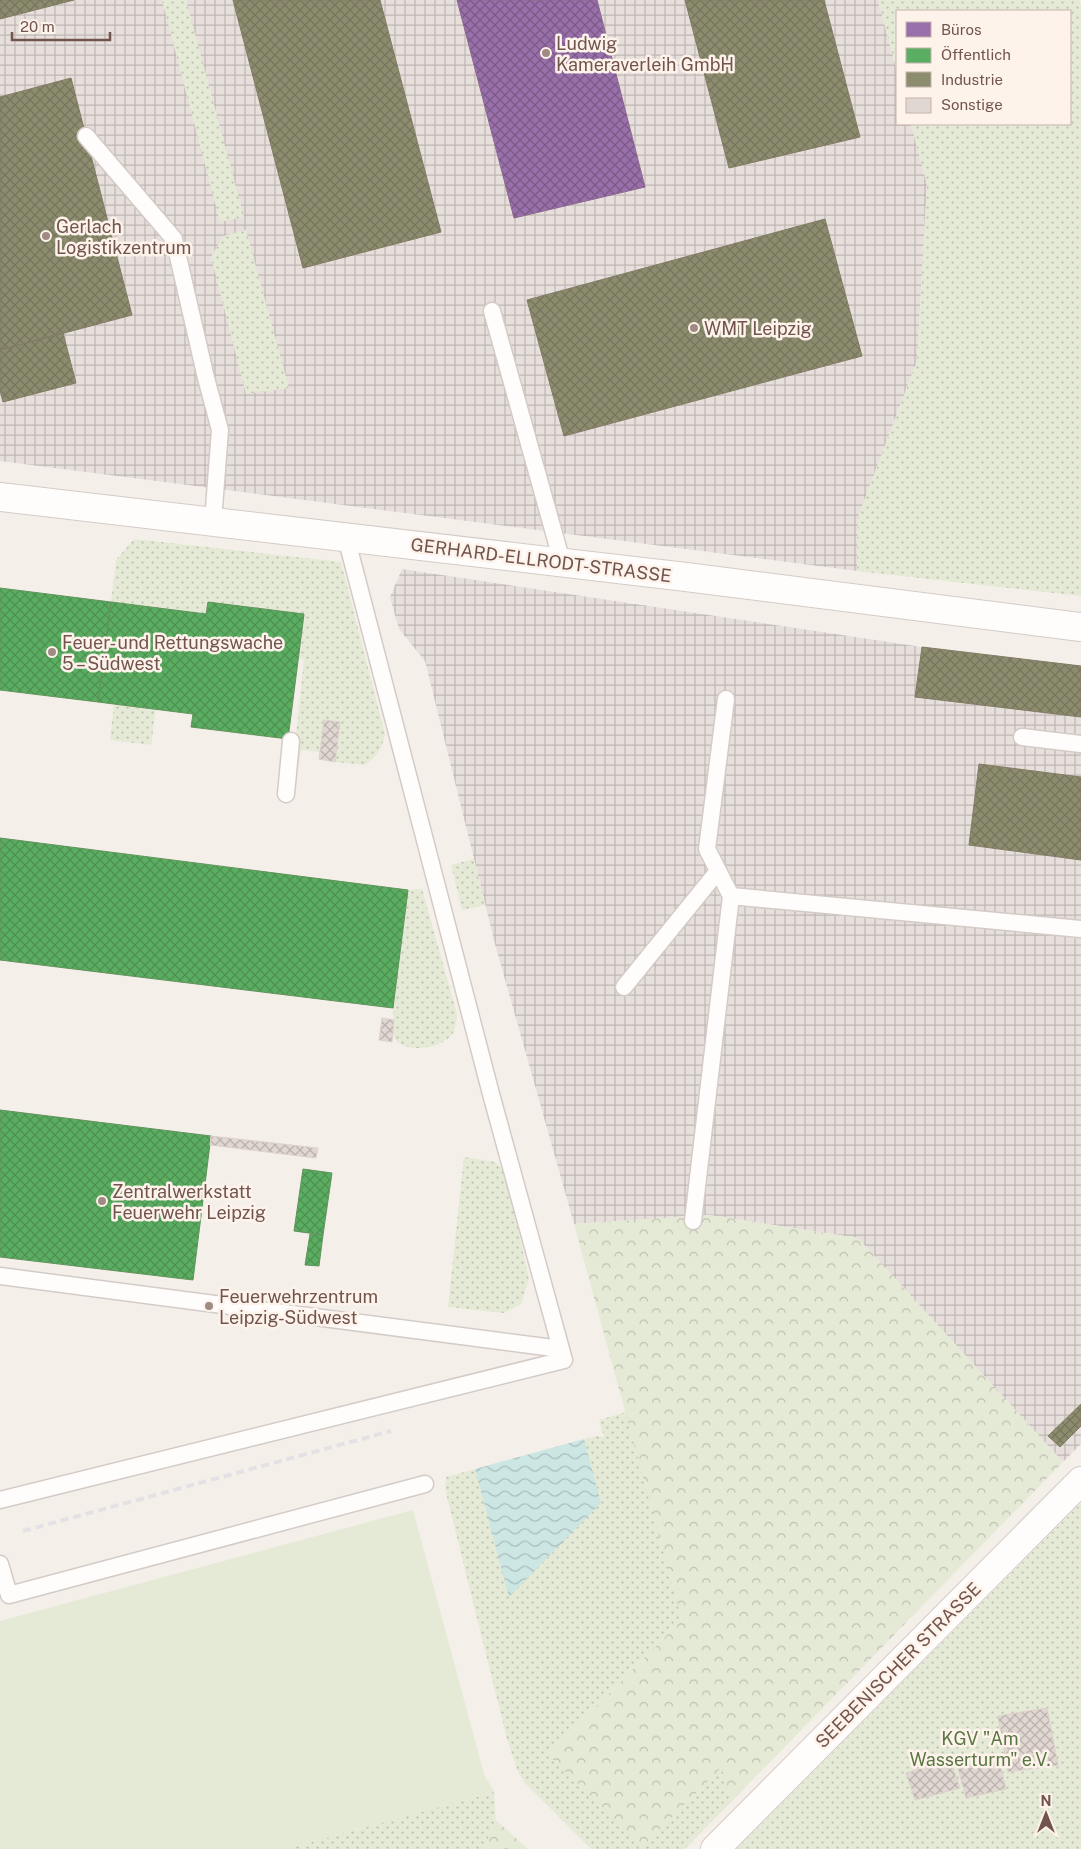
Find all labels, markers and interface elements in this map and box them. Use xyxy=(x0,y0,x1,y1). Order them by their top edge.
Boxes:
scale bar xyxy=(12,10,110,42)
legend xyxy=(896,10,1071,125)
text: 20 m xyxy=(20,18,55,35)
text: Büros xyxy=(941,21,982,38)
place label: Ludwig Kameraverleih GmbH xyxy=(556,33,734,75)
text: Öffentlich xyxy=(941,45,1011,63)
marker: Ludwig Kameraverleih GmbH xyxy=(540,47,552,59)
text: Industrie xyxy=(941,71,1003,88)
text: Sonstige xyxy=(941,96,1003,113)
place label: Gerlach Logistikzentrum xyxy=(56,216,191,258)
marker: Gerlach Logistikzentrum xyxy=(40,230,52,242)
place label: WMT Leipzig xyxy=(704,318,812,339)
marker: WMT Leipzig xyxy=(688,322,700,334)
street label: GERHARD-ELLRODT-STRASSE xyxy=(409,534,673,586)
place label: Feuer- und Rettungswache 5 – Südwest xyxy=(62,632,283,674)
marker: Feuer- und Rettungswache 5 – Südwest xyxy=(46,646,58,658)
place label: Zentralwerkstatt Feuerwehr Leipzig xyxy=(112,1181,266,1223)
marker: Zentralwerkstatt Feuerwehr Leipzig xyxy=(96,1195,108,1207)
place label: Feuerwehrzentrum Leipzig-Südwest xyxy=(219,1286,378,1328)
marker: Feuerwehrzentrum Leipzig-Südwest xyxy=(203,1300,215,1312)
street label: SEEBENISCHER STRASSE xyxy=(811,1578,985,1752)
park label: KGV "Am Wasserturm" e.V. xyxy=(909,1728,1051,1770)
north arrow xyxy=(1021,1789,1071,1839)
text: N xyxy=(1041,1793,1051,1809)

